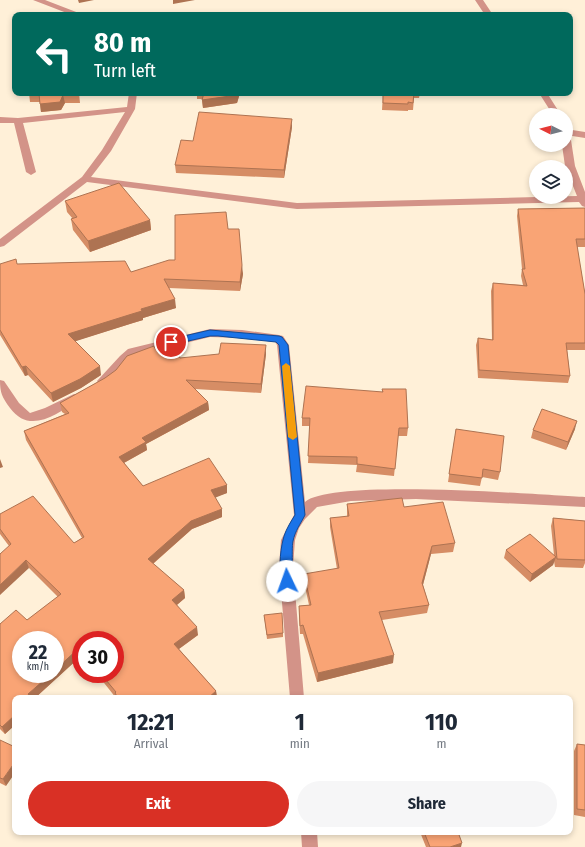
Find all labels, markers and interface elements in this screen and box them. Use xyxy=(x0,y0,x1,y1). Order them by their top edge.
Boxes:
text: 80 m xyxy=(94,26,151,59)
icon: left xyxy=(28,28,80,80)
text: Turn left xyxy=(94,60,156,82)
north arrow xyxy=(529,108,573,152)
map controls xyxy=(529,108,573,204)
button: layers xyxy=(529,160,573,204)
pin xyxy=(154,325,188,359)
icon: arrive xyxy=(160,331,182,353)
position arrow xyxy=(266,560,308,602)
speed limit sign: 30 xyxy=(72,631,124,683)
text: 22 xyxy=(29,640,47,664)
text: km/h xyxy=(27,661,49,673)
text: 12:21 xyxy=(127,708,175,736)
text: 1 xyxy=(295,708,305,736)
text: 110 xyxy=(425,708,458,736)
text: Arrival xyxy=(134,736,168,751)
text: min xyxy=(290,736,310,751)
text: m xyxy=(436,736,446,751)
button: Exit xyxy=(28,781,289,827)
button: Share xyxy=(297,781,557,827)

